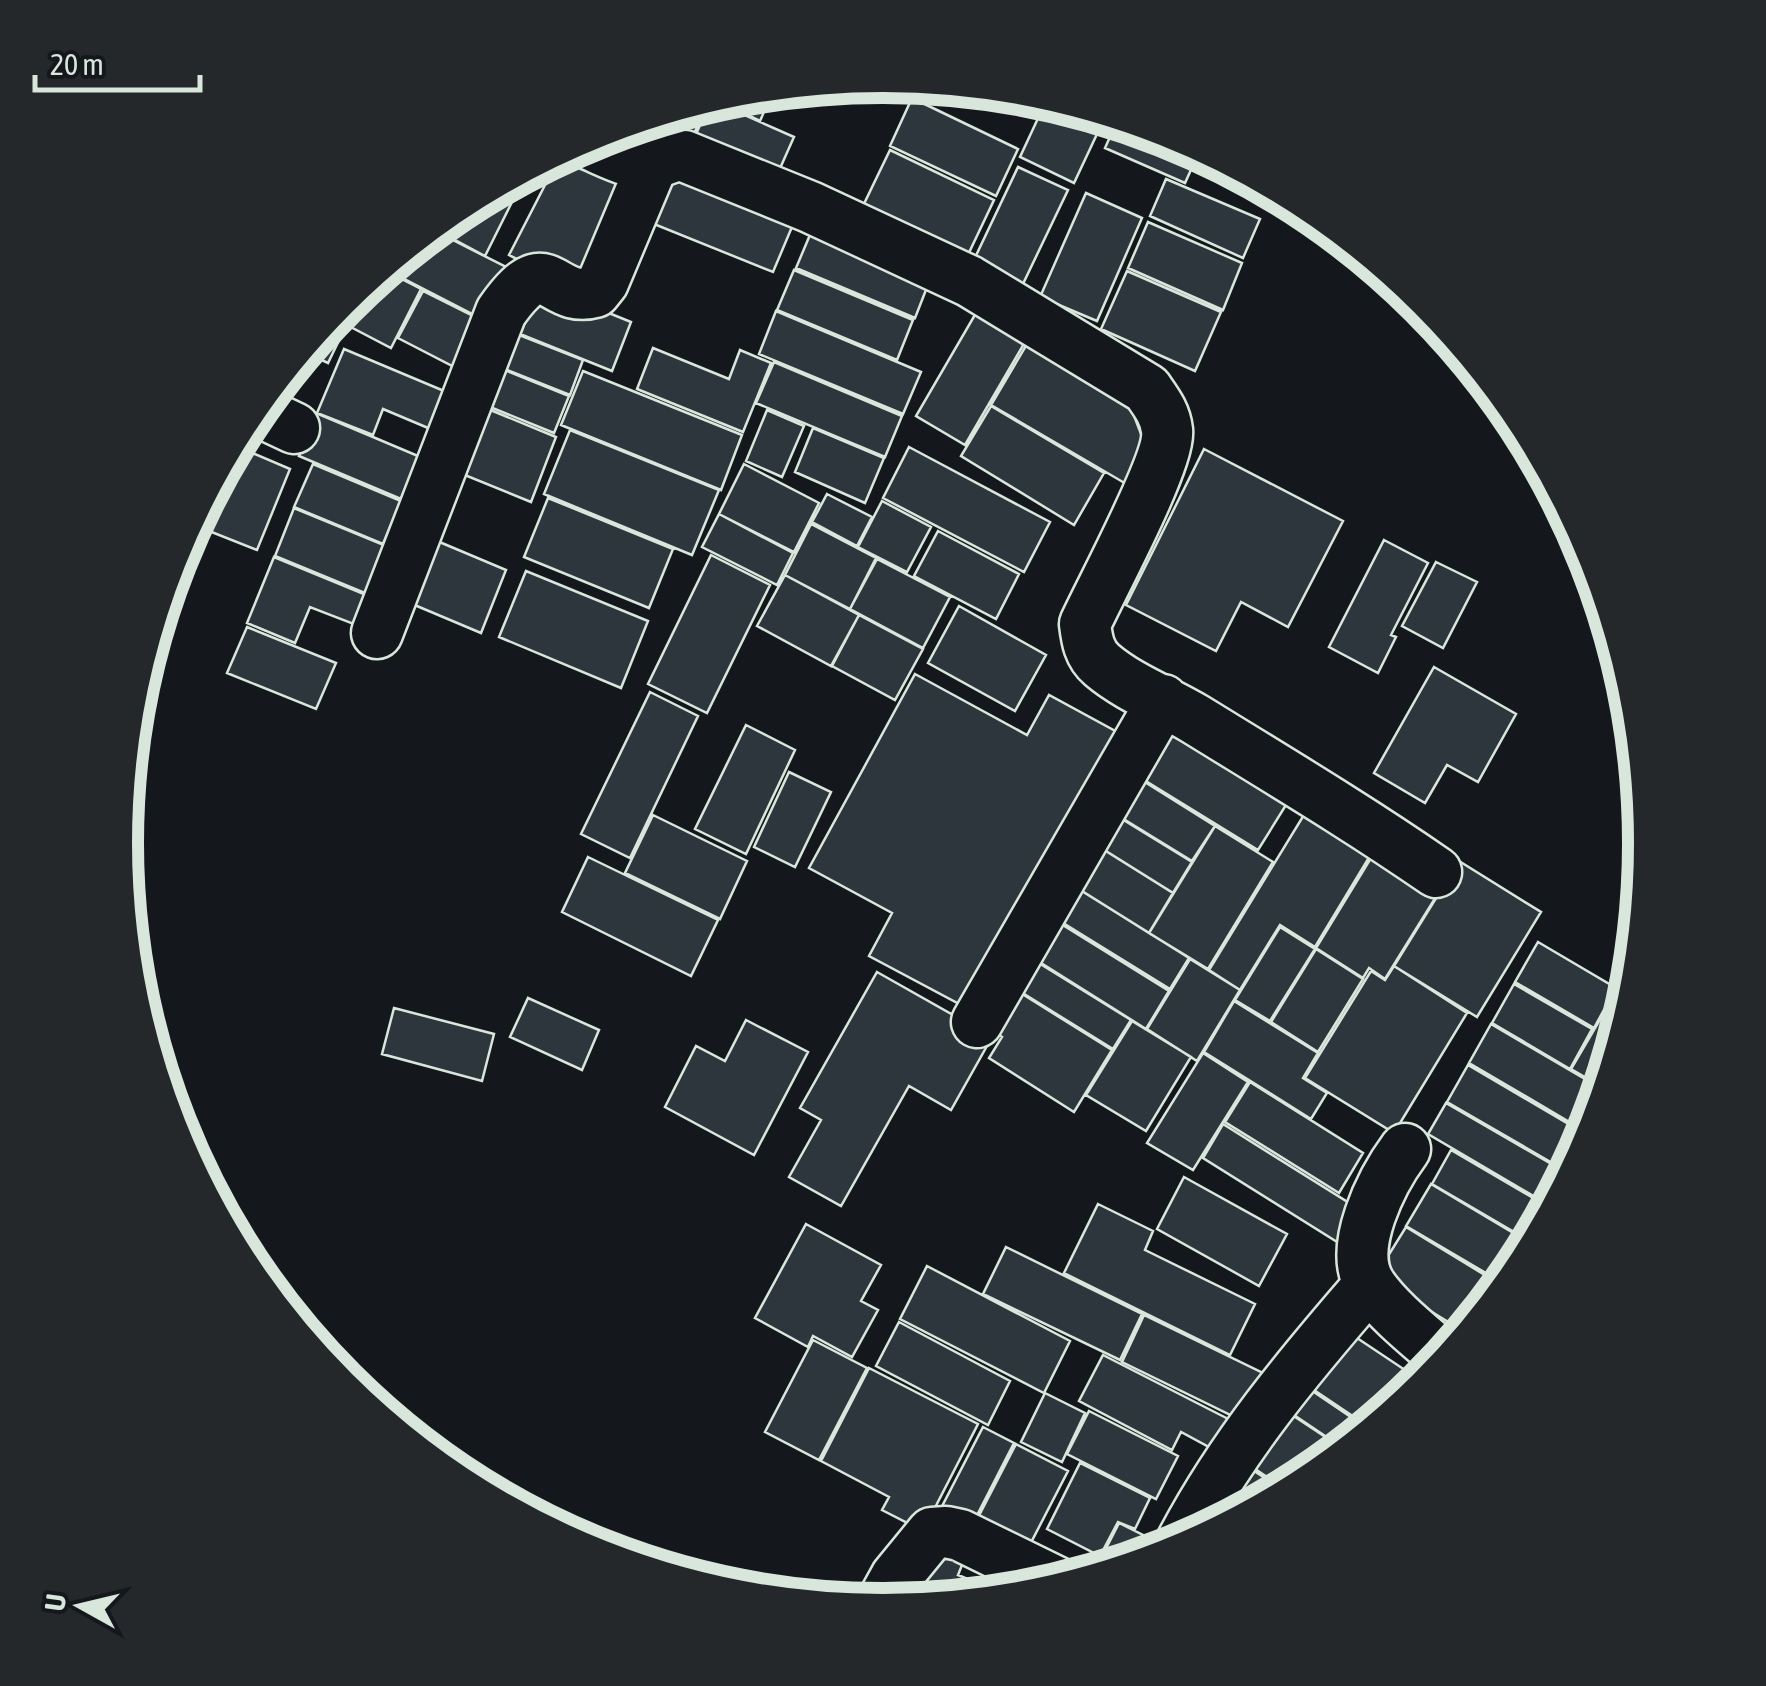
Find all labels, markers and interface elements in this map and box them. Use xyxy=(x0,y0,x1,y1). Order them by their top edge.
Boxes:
scale bar xyxy=(35,30,200,92)
text: 20 m xyxy=(50,47,104,81)
north arrow xyxy=(30,1556,130,1656)
text: U xyxy=(38,1592,72,1613)

